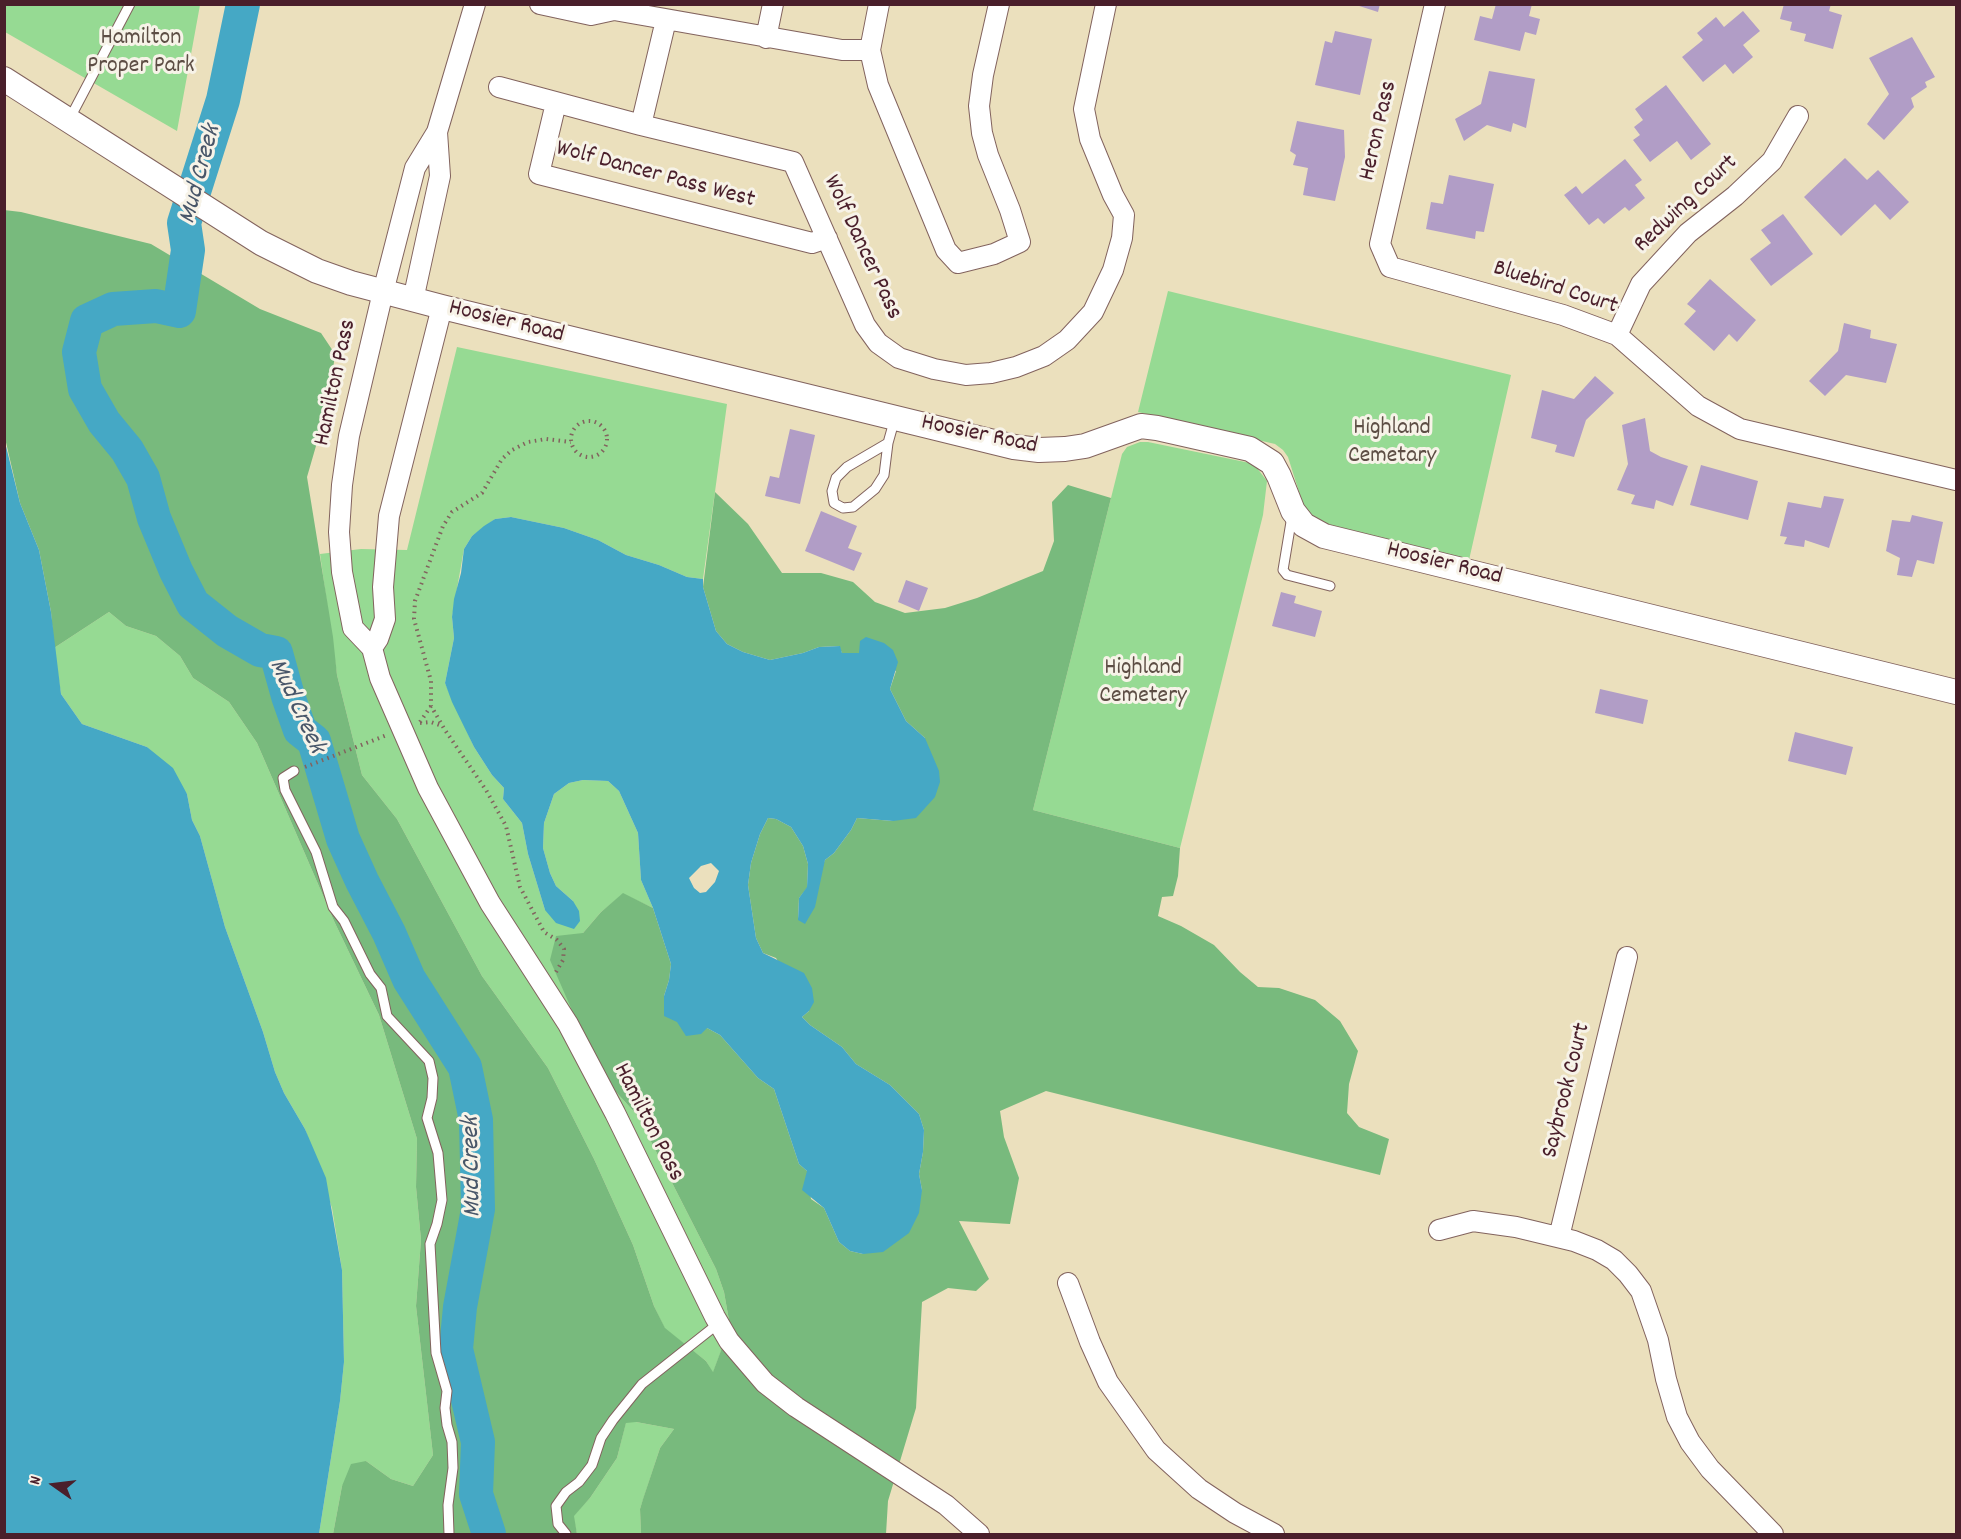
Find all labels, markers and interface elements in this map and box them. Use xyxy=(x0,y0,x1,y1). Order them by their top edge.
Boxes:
park label: Hamilton Proper Park xyxy=(87,26,195,82)
street label: Heron Pass xyxy=(1355,78,1405,184)
water label: Mud Creek xyxy=(174,122,230,228)
street label: Wolf Dancer Pass West xyxy=(552,136,758,216)
street label: Redwing Court xyxy=(1629,150,1745,260)
street label: Wolf Dancer Pass xyxy=(815,171,907,325)
street label: Bluebird Court xyxy=(1489,255,1621,323)
street label: Hoosier Road xyxy=(445,295,567,351)
street label: Hamilton Pass xyxy=(310,317,364,449)
street label: Hoosier Road xyxy=(918,410,1040,462)
park label: Highland Cemetary xyxy=(1348,416,1436,472)
street label: Hoosier Road xyxy=(1383,537,1505,593)
water label: Mud Creek xyxy=(260,655,330,759)
park label: Highland Cemetery xyxy=(1099,656,1187,712)
street label: Saybrook Court xyxy=(1537,1020,1599,1162)
street label: Hamilton Pass xyxy=(605,1059,689,1187)
water label: Mud Creek xyxy=(458,1116,490,1218)
north arrow xyxy=(24,1455,84,1515)
text: N xyxy=(24,1474,48,1487)

